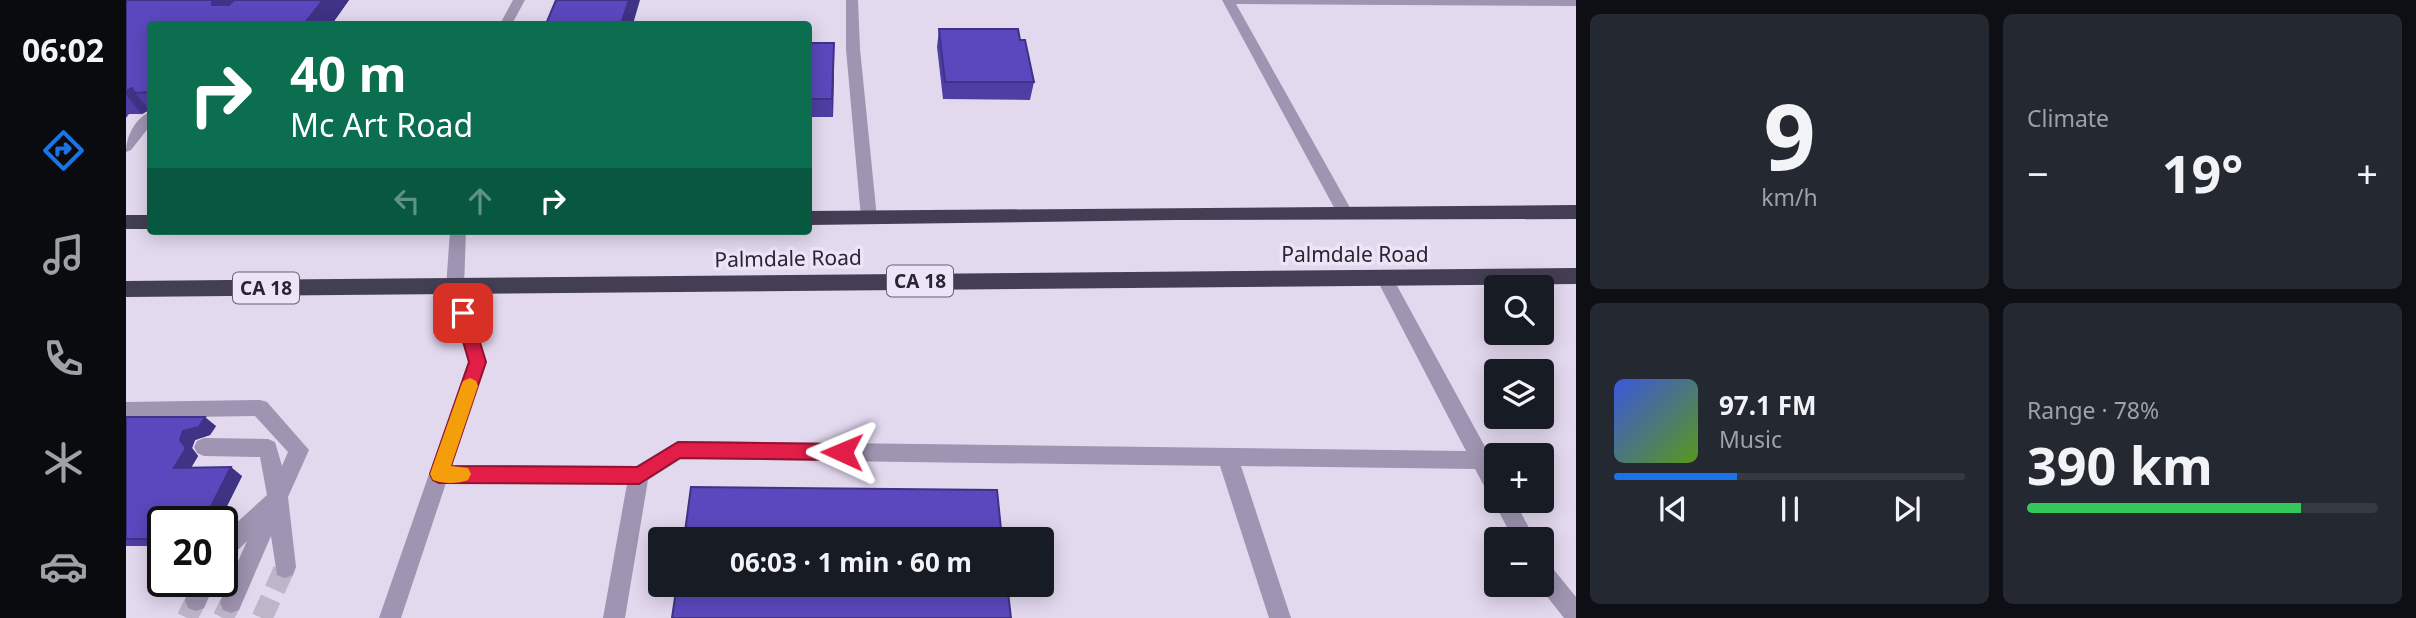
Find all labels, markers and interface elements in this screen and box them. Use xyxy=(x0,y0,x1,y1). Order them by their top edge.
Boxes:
text: 06:02 xyxy=(22,28,104,71)
text: 40 m xyxy=(290,40,407,106)
icon: right xyxy=(175,49,266,140)
text: 9 xyxy=(1763,73,1816,197)
text: Climate xyxy=(2027,102,2109,134)
text: Mc Art Road xyxy=(290,103,473,146)
icon: directions xyxy=(39,126,88,175)
text: 19° xyxy=(2162,137,2243,208)
text: − xyxy=(2027,147,2049,199)
text: + xyxy=(2356,147,2378,199)
text: km/h xyxy=(1761,181,1818,213)
icon: left xyxy=(388,182,426,220)
icon: ahead xyxy=(461,182,499,220)
icon: right xyxy=(534,182,572,220)
icon: music xyxy=(39,230,88,279)
street label: Palmdale Road xyxy=(1281,240,1429,268)
street label: Palmdale Road xyxy=(714,243,862,273)
road number: CA 18 xyxy=(887,266,953,296)
road number: CA 18 xyxy=(233,272,299,304)
map controls xyxy=(1484,275,1554,597)
button: search xyxy=(1484,275,1554,345)
pin xyxy=(433,283,493,343)
icon: arrive xyxy=(444,294,482,332)
icon: phone xyxy=(39,334,88,383)
button: layers xyxy=(1484,359,1554,429)
text: 97.1 FM xyxy=(1719,387,1816,423)
text: Range · 78% xyxy=(2027,394,2159,426)
position arrow xyxy=(805,415,879,489)
text: Music xyxy=(1719,423,1782,455)
text: 390 km xyxy=(2027,429,2213,500)
icon: climate xyxy=(39,438,88,487)
button: + xyxy=(1484,443,1554,513)
icon: previous xyxy=(1654,490,1692,528)
icon: pause xyxy=(1771,490,1809,528)
icon: next xyxy=(1888,490,1926,528)
speed limit sign: 20 xyxy=(147,506,238,597)
button: − xyxy=(1484,527,1554,597)
icon: car xyxy=(39,542,88,591)
text: 06:03 · 1 min · 60 m xyxy=(730,544,972,580)

